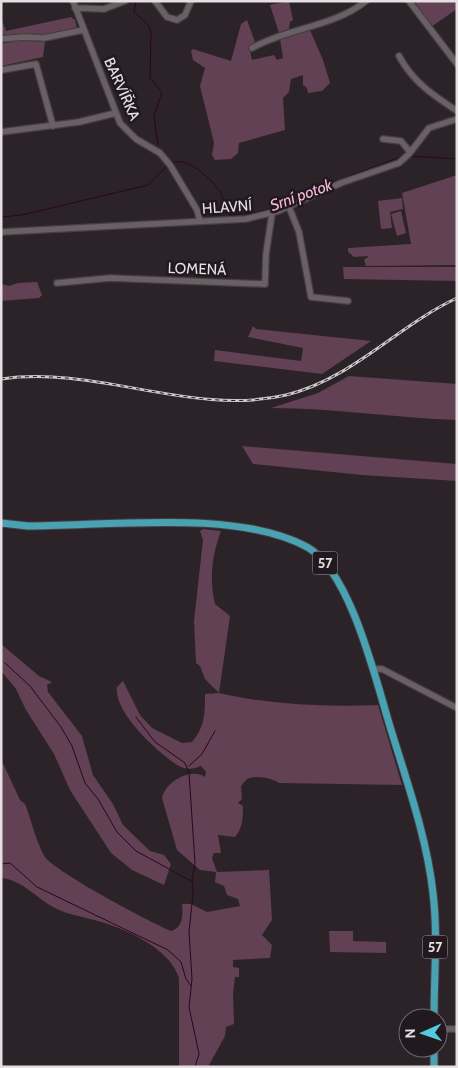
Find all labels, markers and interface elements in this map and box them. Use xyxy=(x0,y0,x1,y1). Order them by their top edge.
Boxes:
street label: BARVÍŘKA xyxy=(100,54,145,124)
water label: Srní potok xyxy=(267,175,336,215)
street label: HLAVNÍ xyxy=(201,195,253,218)
street label: LOMENÁ xyxy=(167,258,228,279)
road number: 57 xyxy=(312,552,338,574)
road number: 57 xyxy=(422,936,448,959)
north arrow xyxy=(398,1008,448,1058)
text: N xyxy=(401,1028,419,1039)

